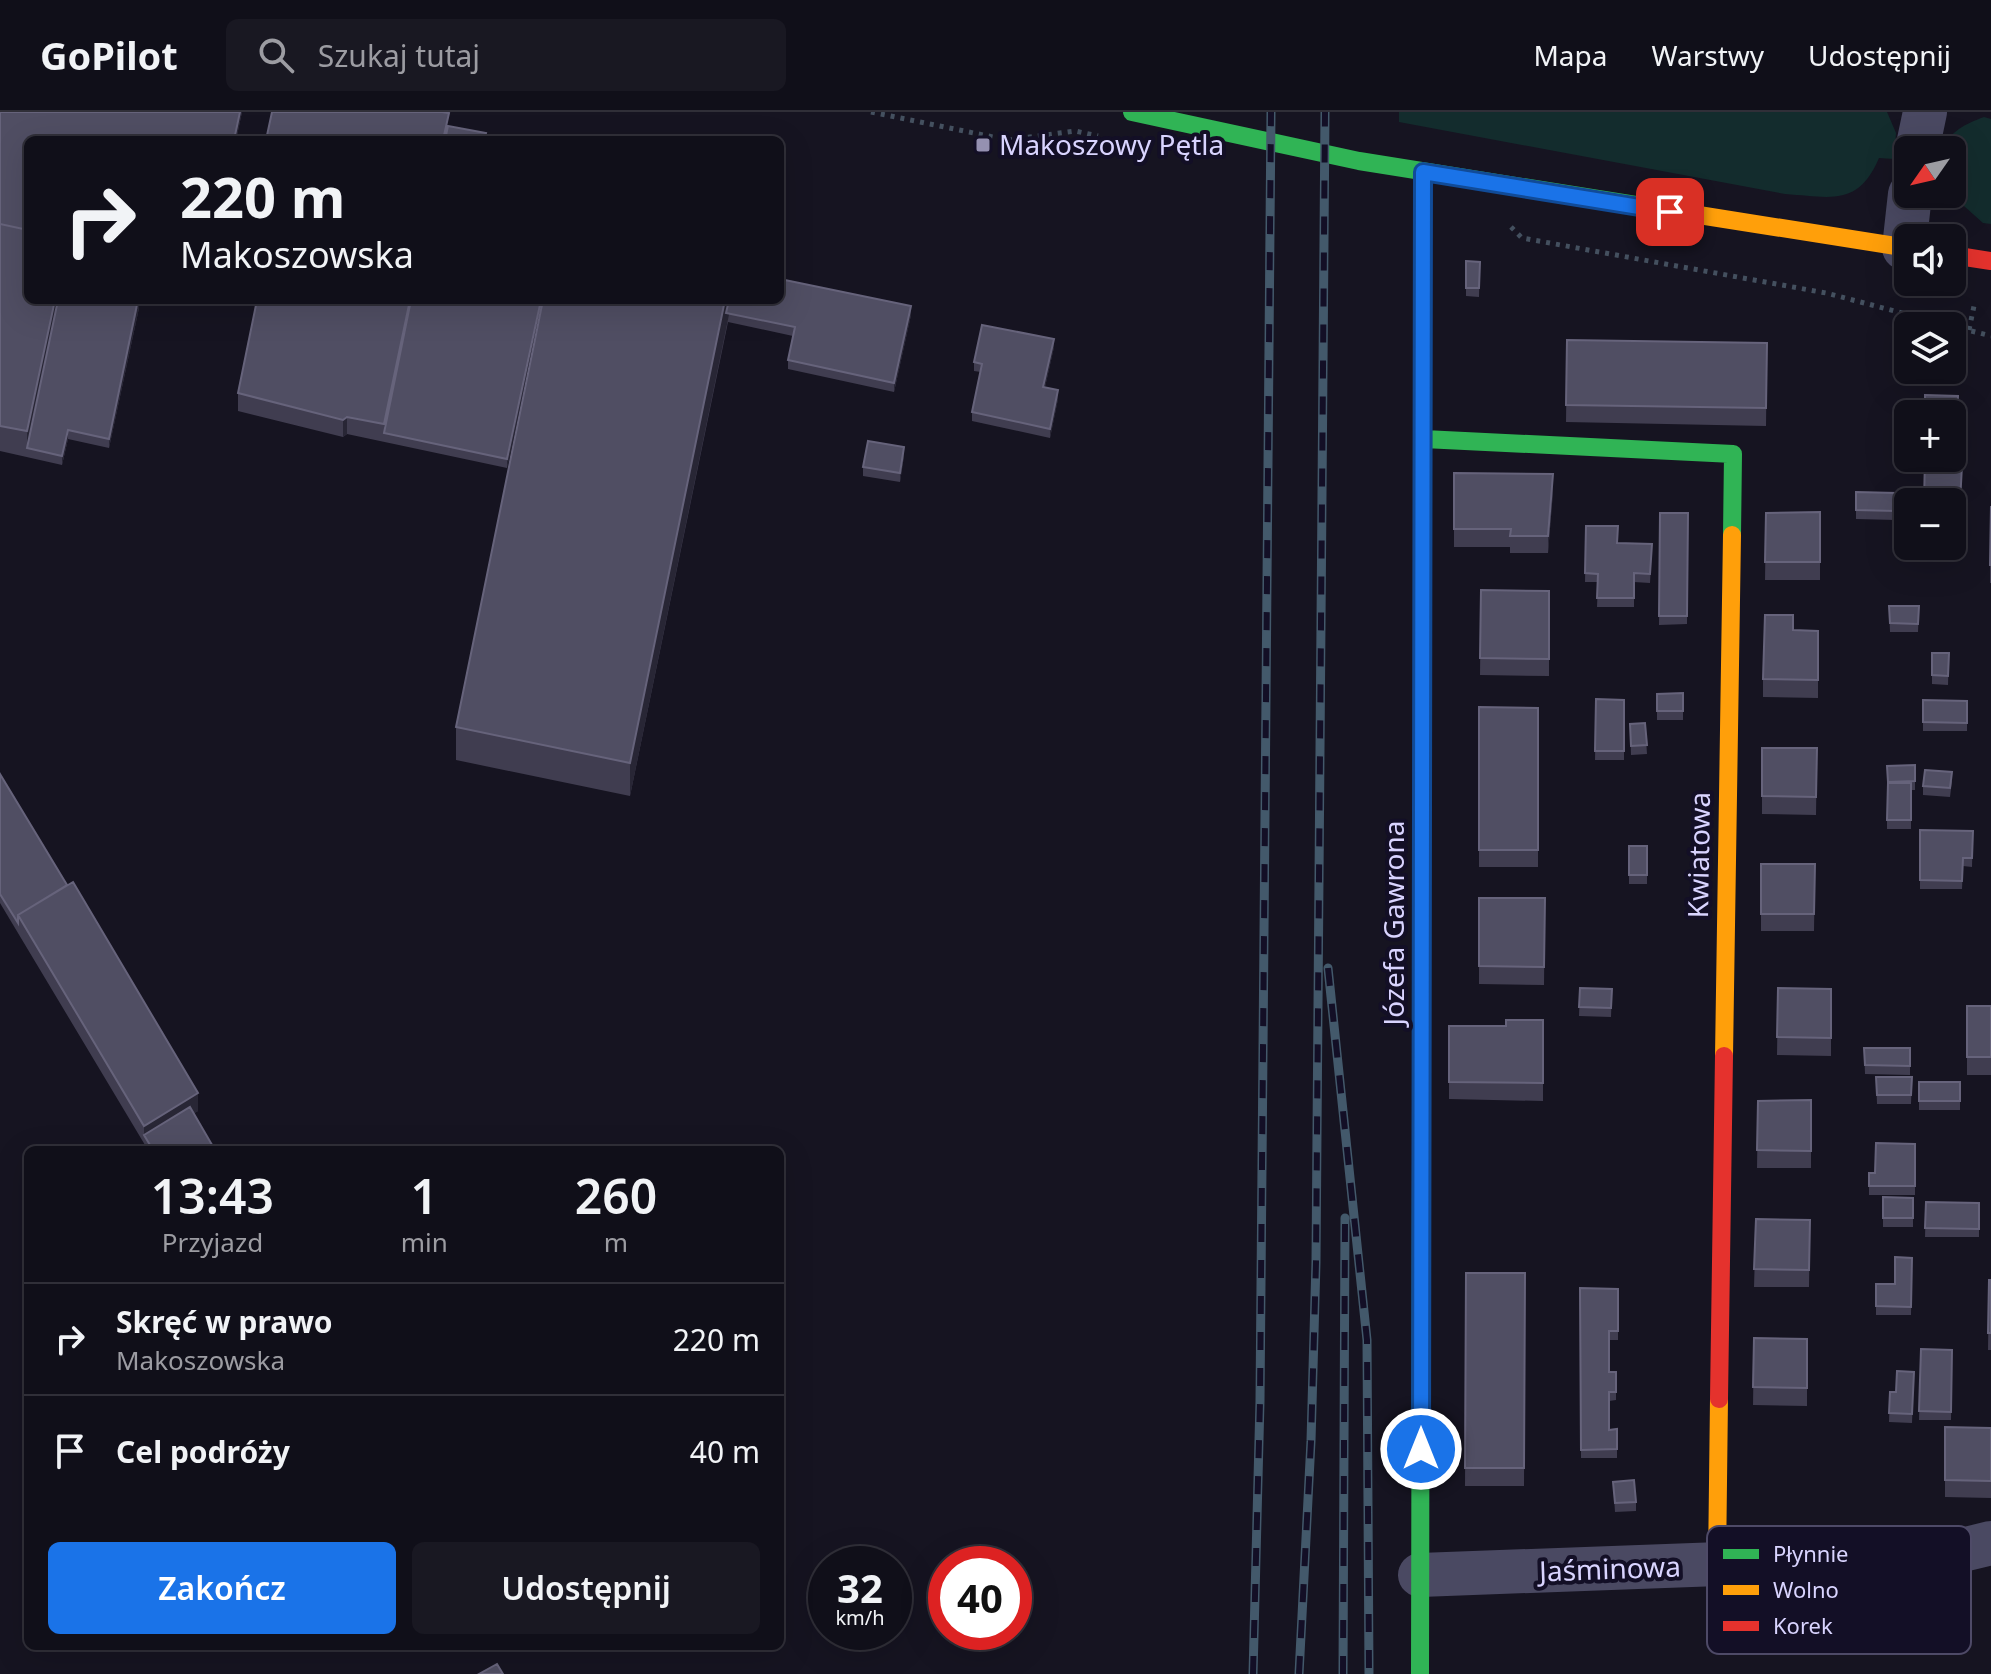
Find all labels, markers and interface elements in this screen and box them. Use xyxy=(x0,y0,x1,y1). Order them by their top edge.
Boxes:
search box xyxy=(226,19,786,91)
text: GoPilot xyxy=(40,29,178,81)
icon: search xyxy=(254,33,298,77)
text: Szukaj tutaj xyxy=(318,35,480,76)
text: Mapa xyxy=(1533,36,1608,74)
text: Warstwy xyxy=(1652,36,1764,74)
text: Udostępnij xyxy=(1808,36,1951,74)
place label: Makoszowy Pętla xyxy=(999,125,1224,163)
marker: Makoszowy Pętla xyxy=(974,136,992,154)
north arrow xyxy=(1894,136,1966,208)
map controls xyxy=(1894,136,1966,560)
text: 220 m xyxy=(180,158,345,234)
icon: right xyxy=(48,168,152,272)
pin xyxy=(1636,178,1704,246)
icon: arrive xyxy=(1648,190,1692,234)
button: sound xyxy=(1894,224,1966,296)
text: Makoszowska xyxy=(180,230,414,279)
button: layers xyxy=(1894,312,1966,384)
button: + xyxy=(1894,400,1966,472)
button: − xyxy=(1894,488,1966,560)
street label: Kwiatowa xyxy=(1678,791,1718,919)
street label: Józefa Gawrona xyxy=(1374,821,1412,1028)
text: 13:43 xyxy=(151,1163,274,1228)
text: 1 xyxy=(411,1163,438,1228)
text: 260 xyxy=(575,1163,657,1228)
text: Przyjazd xyxy=(162,1224,263,1260)
text: min xyxy=(401,1224,448,1260)
text: m xyxy=(604,1224,628,1260)
text: Skręć w prawo xyxy=(116,1301,333,1342)
icon: right xyxy=(48,1317,92,1361)
text: 220 m xyxy=(673,1319,760,1360)
text: Makoszowska xyxy=(116,1342,285,1378)
position arrow xyxy=(1379,1407,1463,1491)
icon: arrive xyxy=(48,1429,92,1473)
text: Cel podróży xyxy=(116,1431,290,1472)
text: 40 m xyxy=(690,1431,760,1472)
legend xyxy=(1707,1526,1971,1654)
text: Płynnie xyxy=(1773,1538,1848,1568)
button: Zakończ xyxy=(48,1542,396,1634)
button: Udostępnij xyxy=(412,1542,760,1634)
speed limit sign: 40 xyxy=(928,1546,1032,1650)
street label: Jaśminowa xyxy=(1536,1547,1681,1590)
text: 32 xyxy=(837,1560,883,1615)
text: Wolno xyxy=(1773,1574,1839,1604)
text: km/h xyxy=(835,1604,885,1631)
text: Korek xyxy=(1773,1610,1833,1640)

